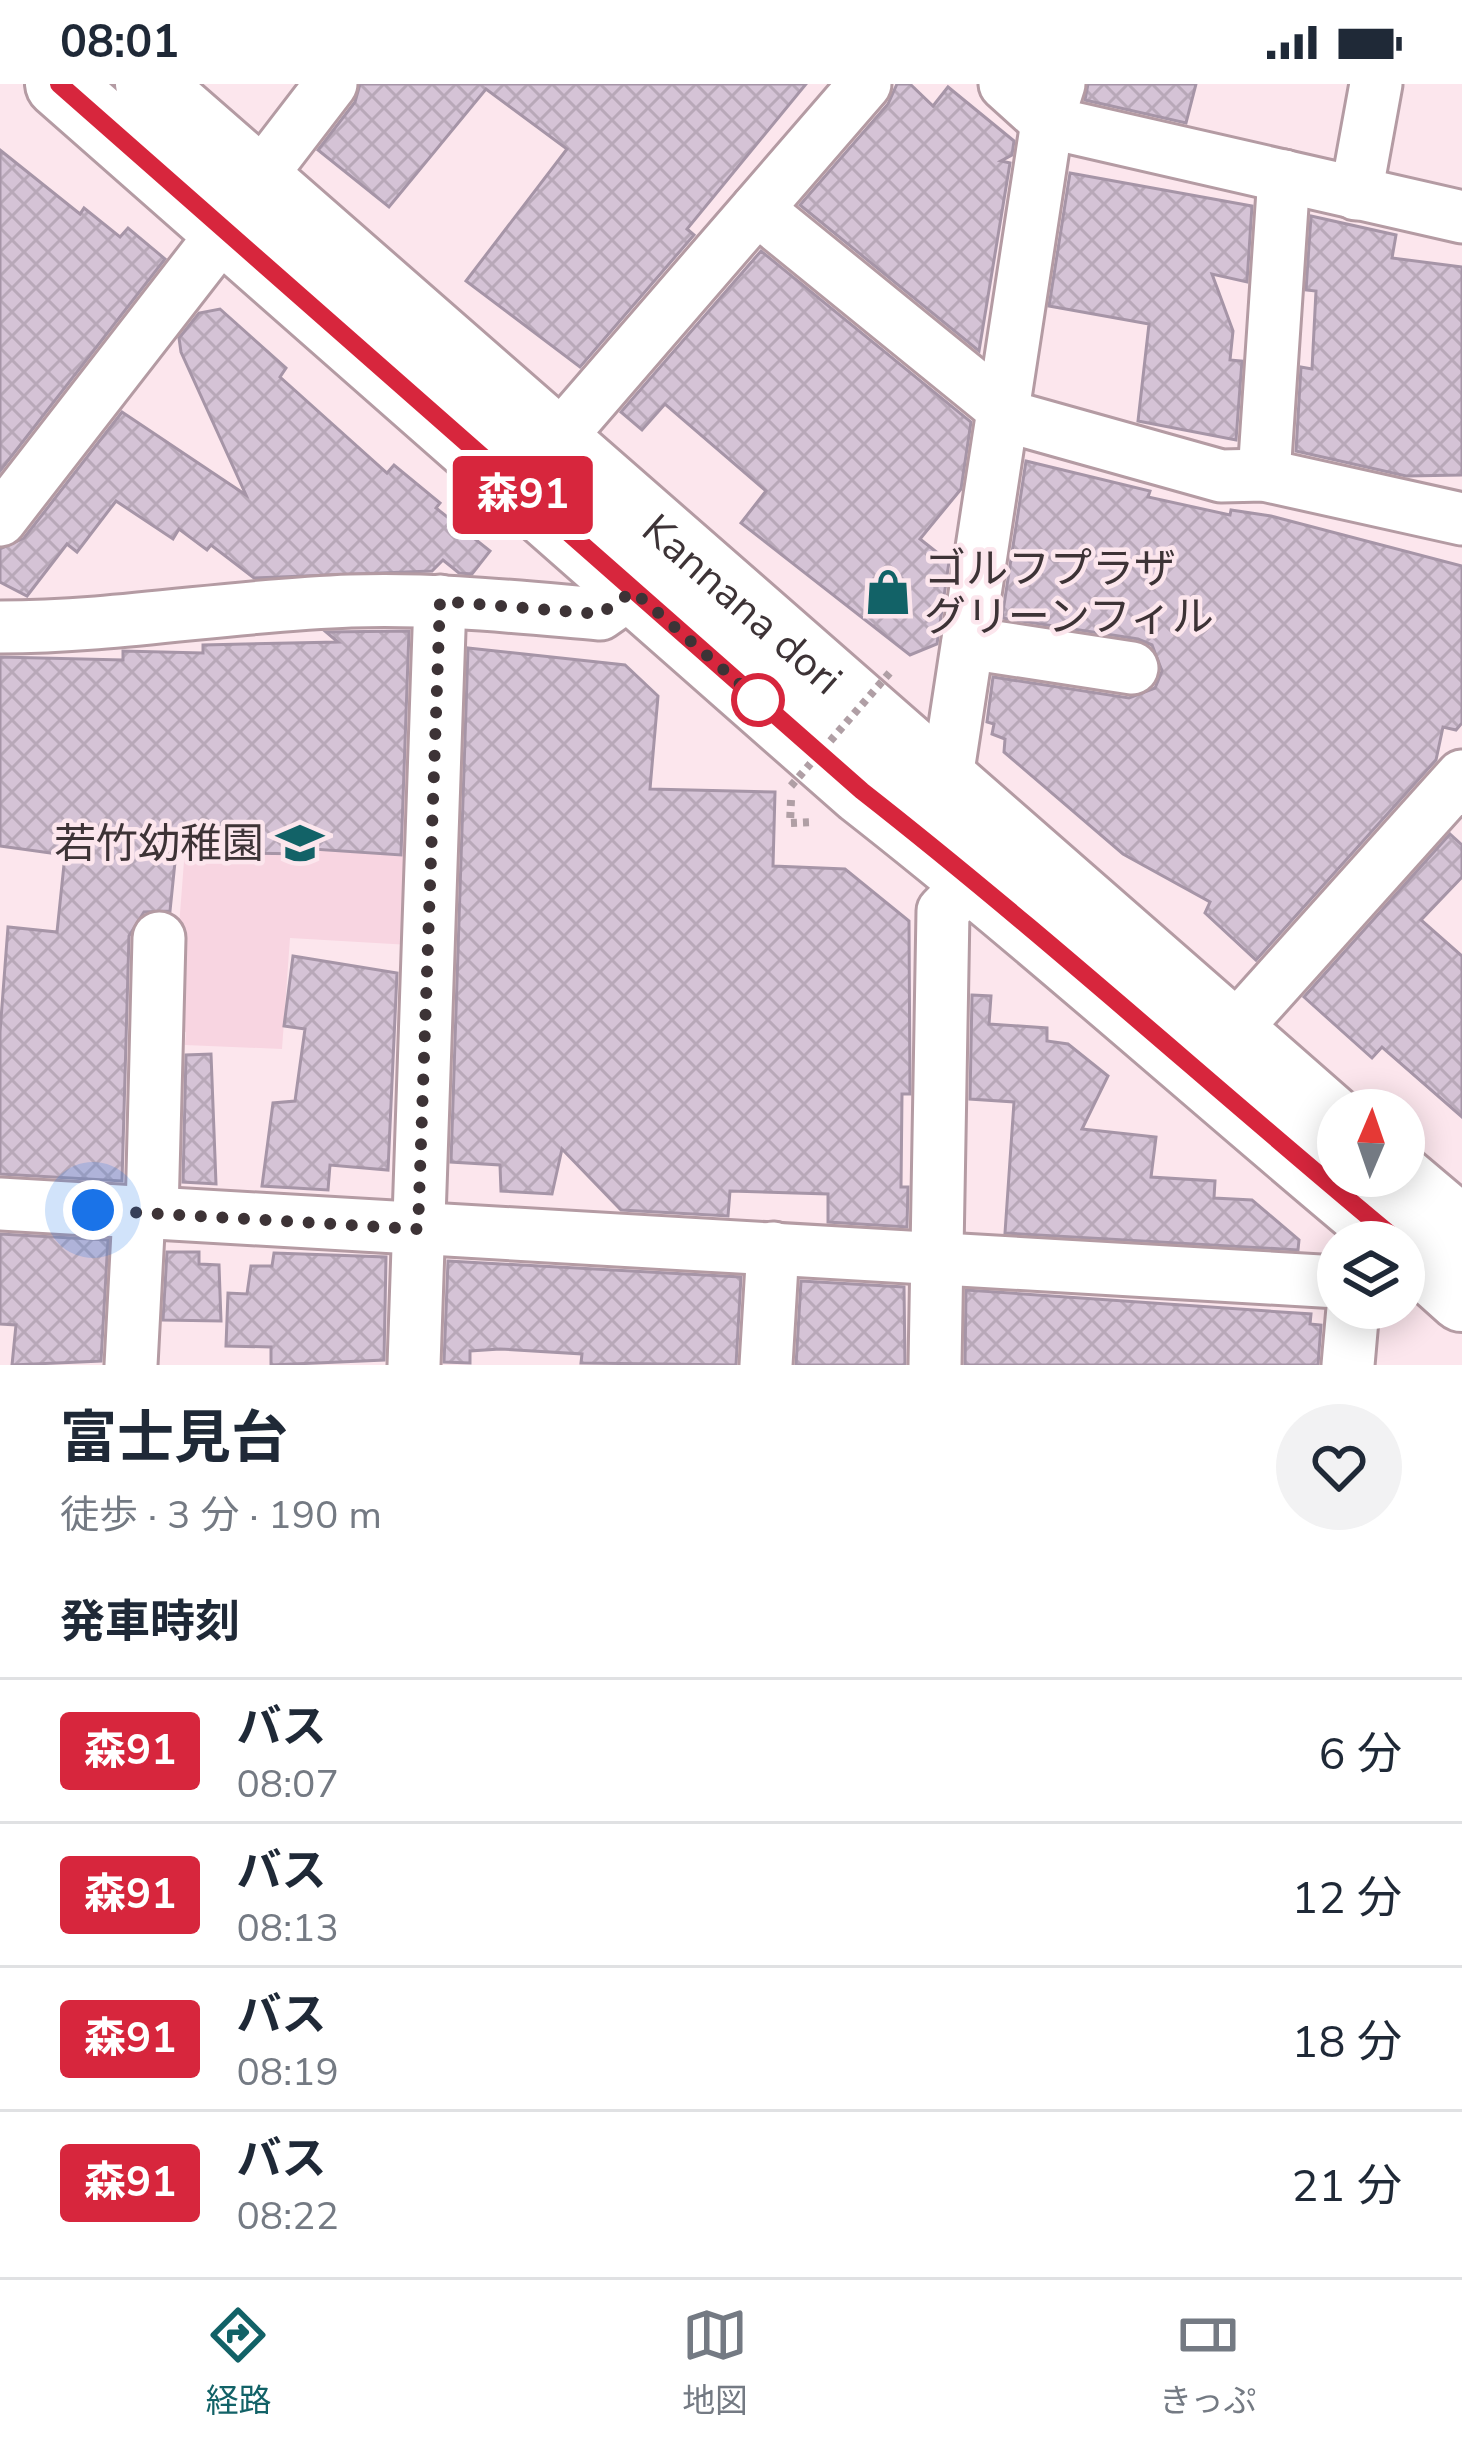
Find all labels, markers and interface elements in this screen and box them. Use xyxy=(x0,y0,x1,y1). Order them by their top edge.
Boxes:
text: 08:01 xyxy=(60,12,179,73)
line badge: 森91 xyxy=(454,456,592,534)
text: 森91 xyxy=(477,466,569,523)
street label: Kannana dori xyxy=(630,502,854,708)
place label: ゴルフプラザ グリーンフィル xyxy=(924,541,1214,646)
shop icon: ゴルフプラザ グリーンフィル xyxy=(863,567,913,617)
unlabelled marker xyxy=(733,675,783,725)
place label: 若竹幼稚園 xyxy=(54,816,264,873)
school or university icon: 若竹幼稚園 xyxy=(275,818,325,868)
north arrow xyxy=(1317,1089,1425,1197)
map controls xyxy=(1317,1089,1425,1329)
your location xyxy=(63,1180,123,1240)
button: layers xyxy=(1317,1221,1425,1329)
text: 富士見台 xyxy=(60,1399,288,1477)
button: heart xyxy=(1276,1404,1402,1530)
text: 徒歩 · 3 分 · 190 m xyxy=(60,1489,382,1542)
text: 発車時刻 xyxy=(60,1592,240,1653)
text: バス xyxy=(236,1697,326,1758)
text: 森91 xyxy=(84,1722,176,1779)
text: 6 分 xyxy=(1318,1724,1402,1785)
text: 08:07 xyxy=(236,1758,339,1811)
text: バス xyxy=(236,1841,326,1902)
text: 森91 xyxy=(84,1866,176,1923)
text: 12 分 xyxy=(1291,1868,1402,1929)
text: 08:13 xyxy=(236,1902,339,1955)
text: バス xyxy=(236,1985,326,2046)
text: 森91 xyxy=(84,2010,176,2067)
text: 18 分 xyxy=(1291,2012,1402,2073)
text: 08:19 xyxy=(236,2046,339,2099)
text: バス xyxy=(236,2129,326,2190)
text: 森91 xyxy=(84,2154,176,2211)
text: 21 分 xyxy=(1291,2156,1402,2217)
text: 08:22 xyxy=(236,2190,339,2243)
tab: 経路 xyxy=(205,2302,271,2424)
tab: 地図 xyxy=(682,2302,748,2424)
tab: きっぷ xyxy=(1159,2302,1257,2424)

